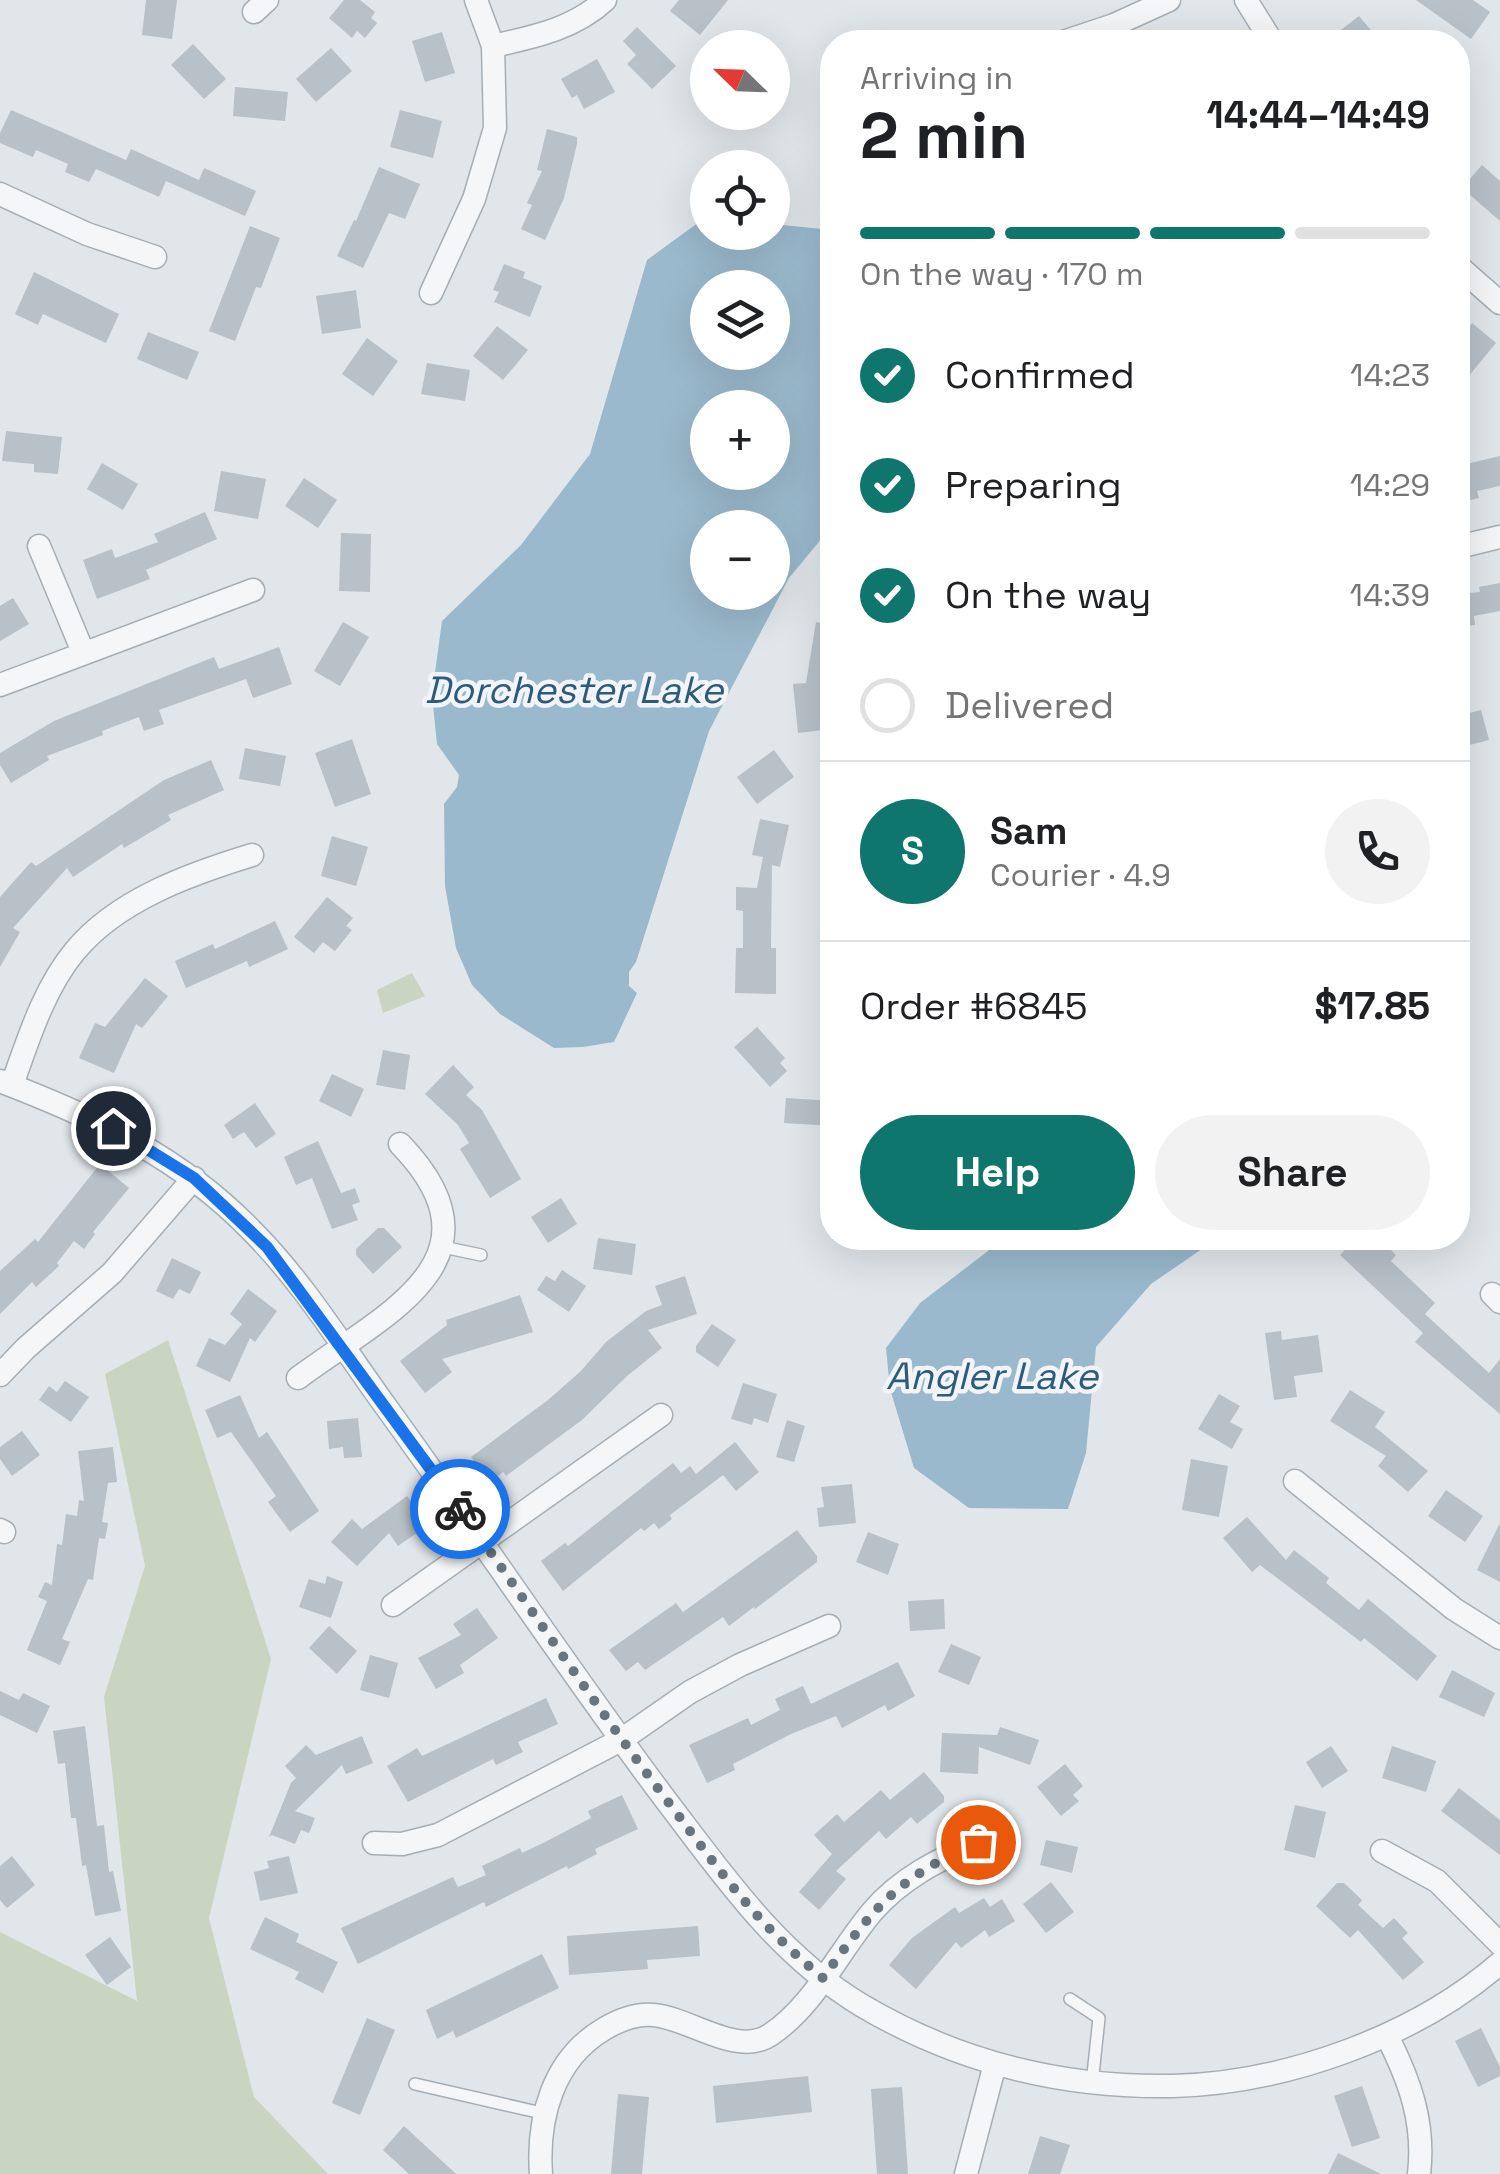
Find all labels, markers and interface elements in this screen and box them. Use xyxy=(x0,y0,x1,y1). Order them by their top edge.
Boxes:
north arrow xyxy=(690,30,790,130)
map controls xyxy=(690,30,790,610)
text: Arriving in xyxy=(860,58,1013,98)
text: 14:44–14:49 xyxy=(1206,91,1430,139)
text: 2 min xyxy=(860,94,1028,177)
button: locate xyxy=(690,150,790,250)
text: On the way · 170 m xyxy=(860,254,1144,294)
button: layers xyxy=(690,270,790,370)
icon: check xyxy=(860,348,915,403)
text: Confirmed xyxy=(945,351,1135,399)
text: 14:23 xyxy=(1350,355,1430,395)
button: + xyxy=(690,390,790,490)
icon: check xyxy=(860,458,915,513)
text: Preparing xyxy=(945,461,1122,509)
text: 14:29 xyxy=(1350,465,1430,505)
button: − xyxy=(690,510,790,610)
icon: check xyxy=(860,568,915,623)
text: On the way xyxy=(945,571,1151,619)
text: 14:39 xyxy=(1350,575,1430,615)
water label: Dorchester Lake xyxy=(425,666,725,714)
text: Delivered xyxy=(945,681,1114,729)
button: phone xyxy=(1325,799,1430,904)
text: Sam xyxy=(990,807,1067,855)
text: S xyxy=(901,827,924,875)
text: Courier · 4.9 xyxy=(990,855,1171,895)
text: Order #6845 xyxy=(860,982,1087,1030)
text: $17.85 xyxy=(1314,982,1430,1030)
pin xyxy=(71,1086,156,1171)
icon: home xyxy=(86,1101,141,1156)
button: Help xyxy=(860,1115,1135,1230)
button: Share xyxy=(1155,1115,1430,1230)
water label: Angler Lake xyxy=(886,1352,1100,1400)
courier xyxy=(410,1459,510,1559)
icon: bike xyxy=(433,1482,488,1537)
pin xyxy=(936,1800,1021,1885)
icon: bag xyxy=(951,1815,1006,1870)

